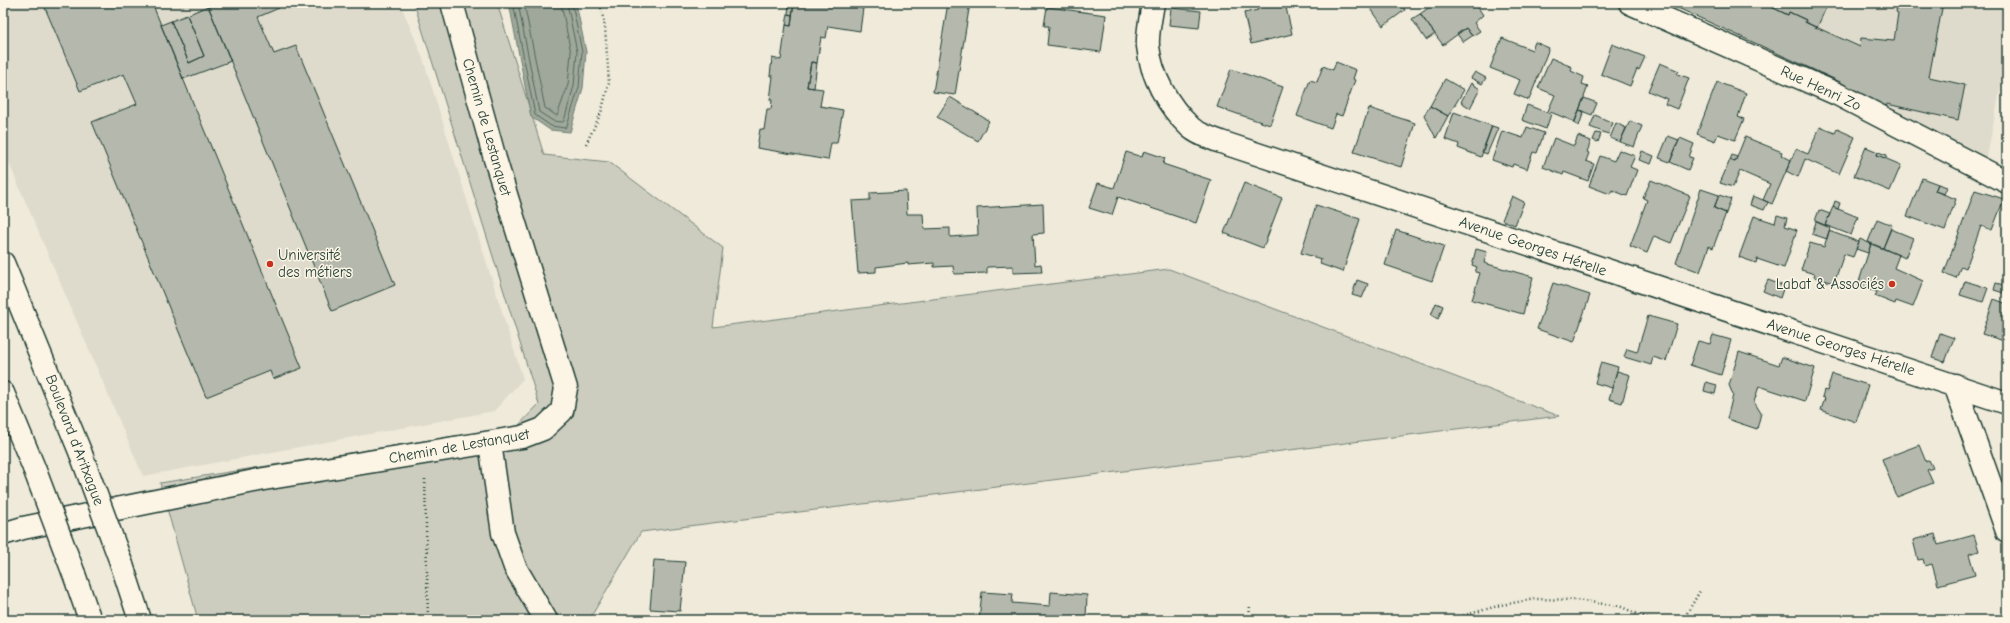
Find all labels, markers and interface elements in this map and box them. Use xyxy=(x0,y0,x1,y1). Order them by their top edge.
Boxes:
street label: Chemin de Lestanquet xyxy=(459,56,515,199)
street label: Rue Henri Zo xyxy=(1778,61,1864,115)
street label: Avenue Georges Hérelle xyxy=(1457,212,1610,280)
place label: Université des métiers xyxy=(278,246,352,281)
marker: Université des métiers xyxy=(265,259,275,269)
place label: Labat & Associés xyxy=(1776,275,1884,293)
marker: Labat & Associés xyxy=(1887,279,1897,289)
street label: Avenue Georges Hérelle xyxy=(1765,315,1918,380)
street label: Boulevard d'Aritxague xyxy=(42,372,108,508)
street label: Chemin de Lestanquet xyxy=(387,425,531,467)

